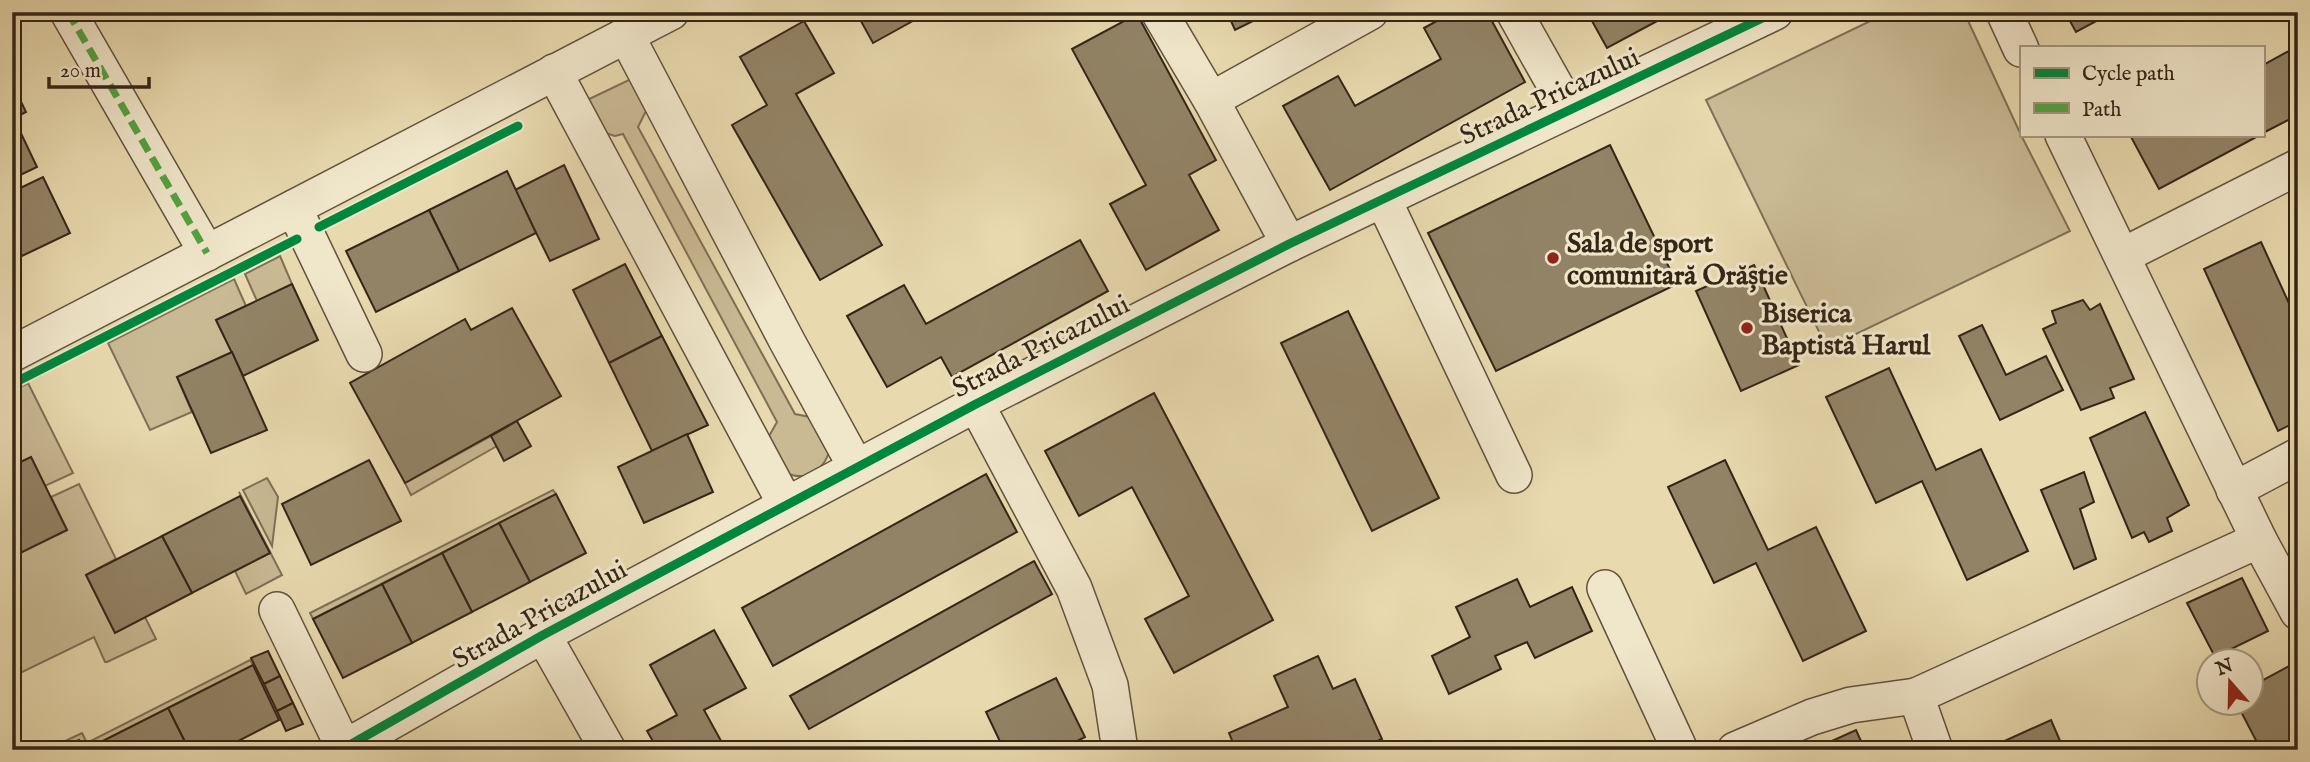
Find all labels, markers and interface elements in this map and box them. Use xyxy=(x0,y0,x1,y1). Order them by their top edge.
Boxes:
street label: Strada Pricazului xyxy=(1455,40,1646,154)
scale bar xyxy=(49,46,149,90)
legend xyxy=(2020,46,2264,136)
text: 20 m xyxy=(60,58,101,85)
text: Cycle path xyxy=(2082,61,2175,88)
text: Path xyxy=(2082,97,2121,124)
place label: Sala de sport comunitară Orăștie xyxy=(1567,227,1788,294)
marker: Sala de sport comunitară Orăștie xyxy=(1545,250,1561,266)
street label: Strada Pricazului xyxy=(947,287,1136,407)
place label: Biserica Baptistă Harul xyxy=(1761,297,1932,364)
marker: Biserica Baptistă Harul xyxy=(1739,320,1755,336)
street label: Strada Pricazului xyxy=(447,553,634,678)
north arrow xyxy=(2194,646,2264,716)
text: N xyxy=(2212,654,2237,682)

